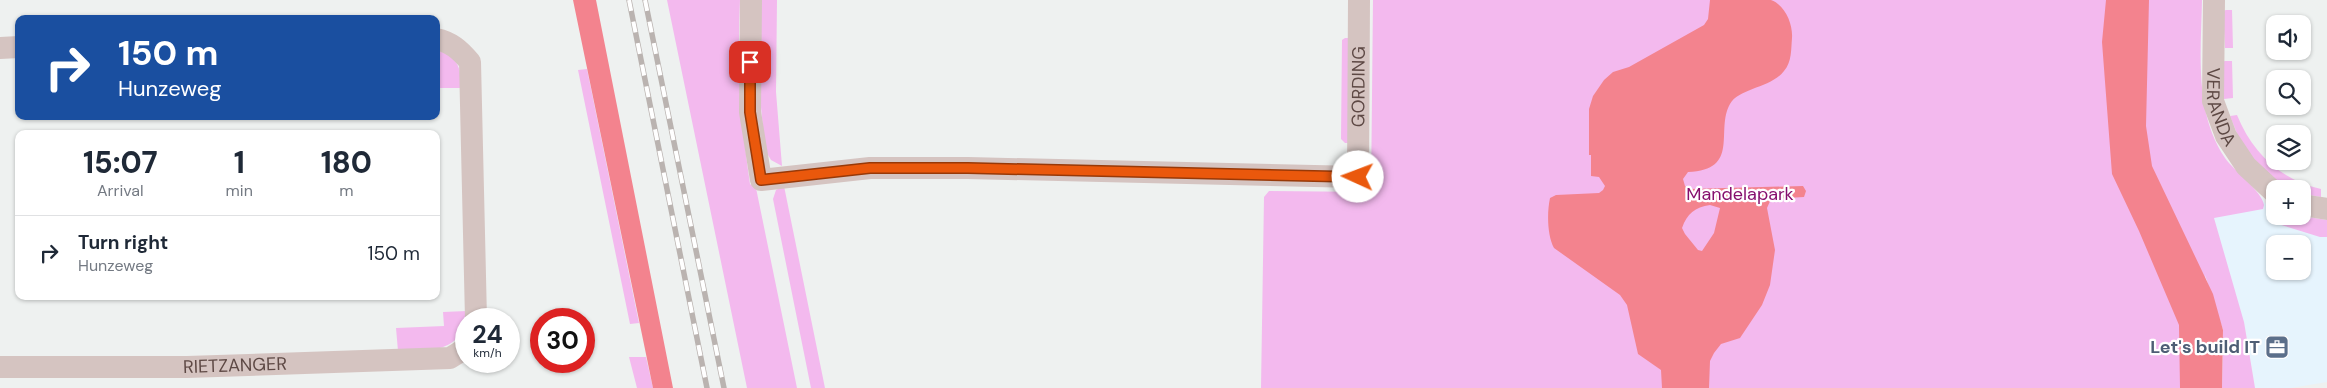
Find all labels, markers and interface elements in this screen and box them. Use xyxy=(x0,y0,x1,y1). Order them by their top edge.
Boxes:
map controls xyxy=(2266,15,2311,280)
button: sound xyxy=(2266,15,2311,60)
text: 150 m xyxy=(118,30,218,76)
icon: right xyxy=(35,35,100,100)
pin xyxy=(729,41,771,83)
street label: GORDING xyxy=(1346,46,1371,127)
icon: arrive xyxy=(736,48,764,76)
street label: VERANDA xyxy=(2201,67,2242,151)
button: search xyxy=(2266,70,2311,115)
text: Hunzeweg xyxy=(118,74,221,103)
button: layers xyxy=(2266,125,2311,170)
text: 15:07 xyxy=(83,143,158,182)
text: 1 xyxy=(234,143,245,182)
text: 180 xyxy=(321,143,372,182)
position arrow xyxy=(1331,150,1383,202)
text: Arrival xyxy=(97,180,144,201)
text: min xyxy=(226,180,253,201)
text: m xyxy=(339,180,354,201)
button: + xyxy=(2266,180,2311,225)
park label: Mandelapark xyxy=(1686,182,1794,206)
text: Turn right xyxy=(78,230,168,255)
button: − xyxy=(2266,235,2311,280)
icon: right xyxy=(35,239,63,267)
text: 150 m xyxy=(368,241,420,266)
text: Hunzeweg xyxy=(78,255,153,276)
speed limit sign: 30 xyxy=(530,308,595,373)
text: 24 xyxy=(472,318,503,351)
office icon: Let's build IT xyxy=(2264,334,2290,360)
place label: Let's build IT xyxy=(2150,335,2260,359)
text: km/h xyxy=(473,345,502,361)
street label: RIETZANGER xyxy=(183,352,287,379)

